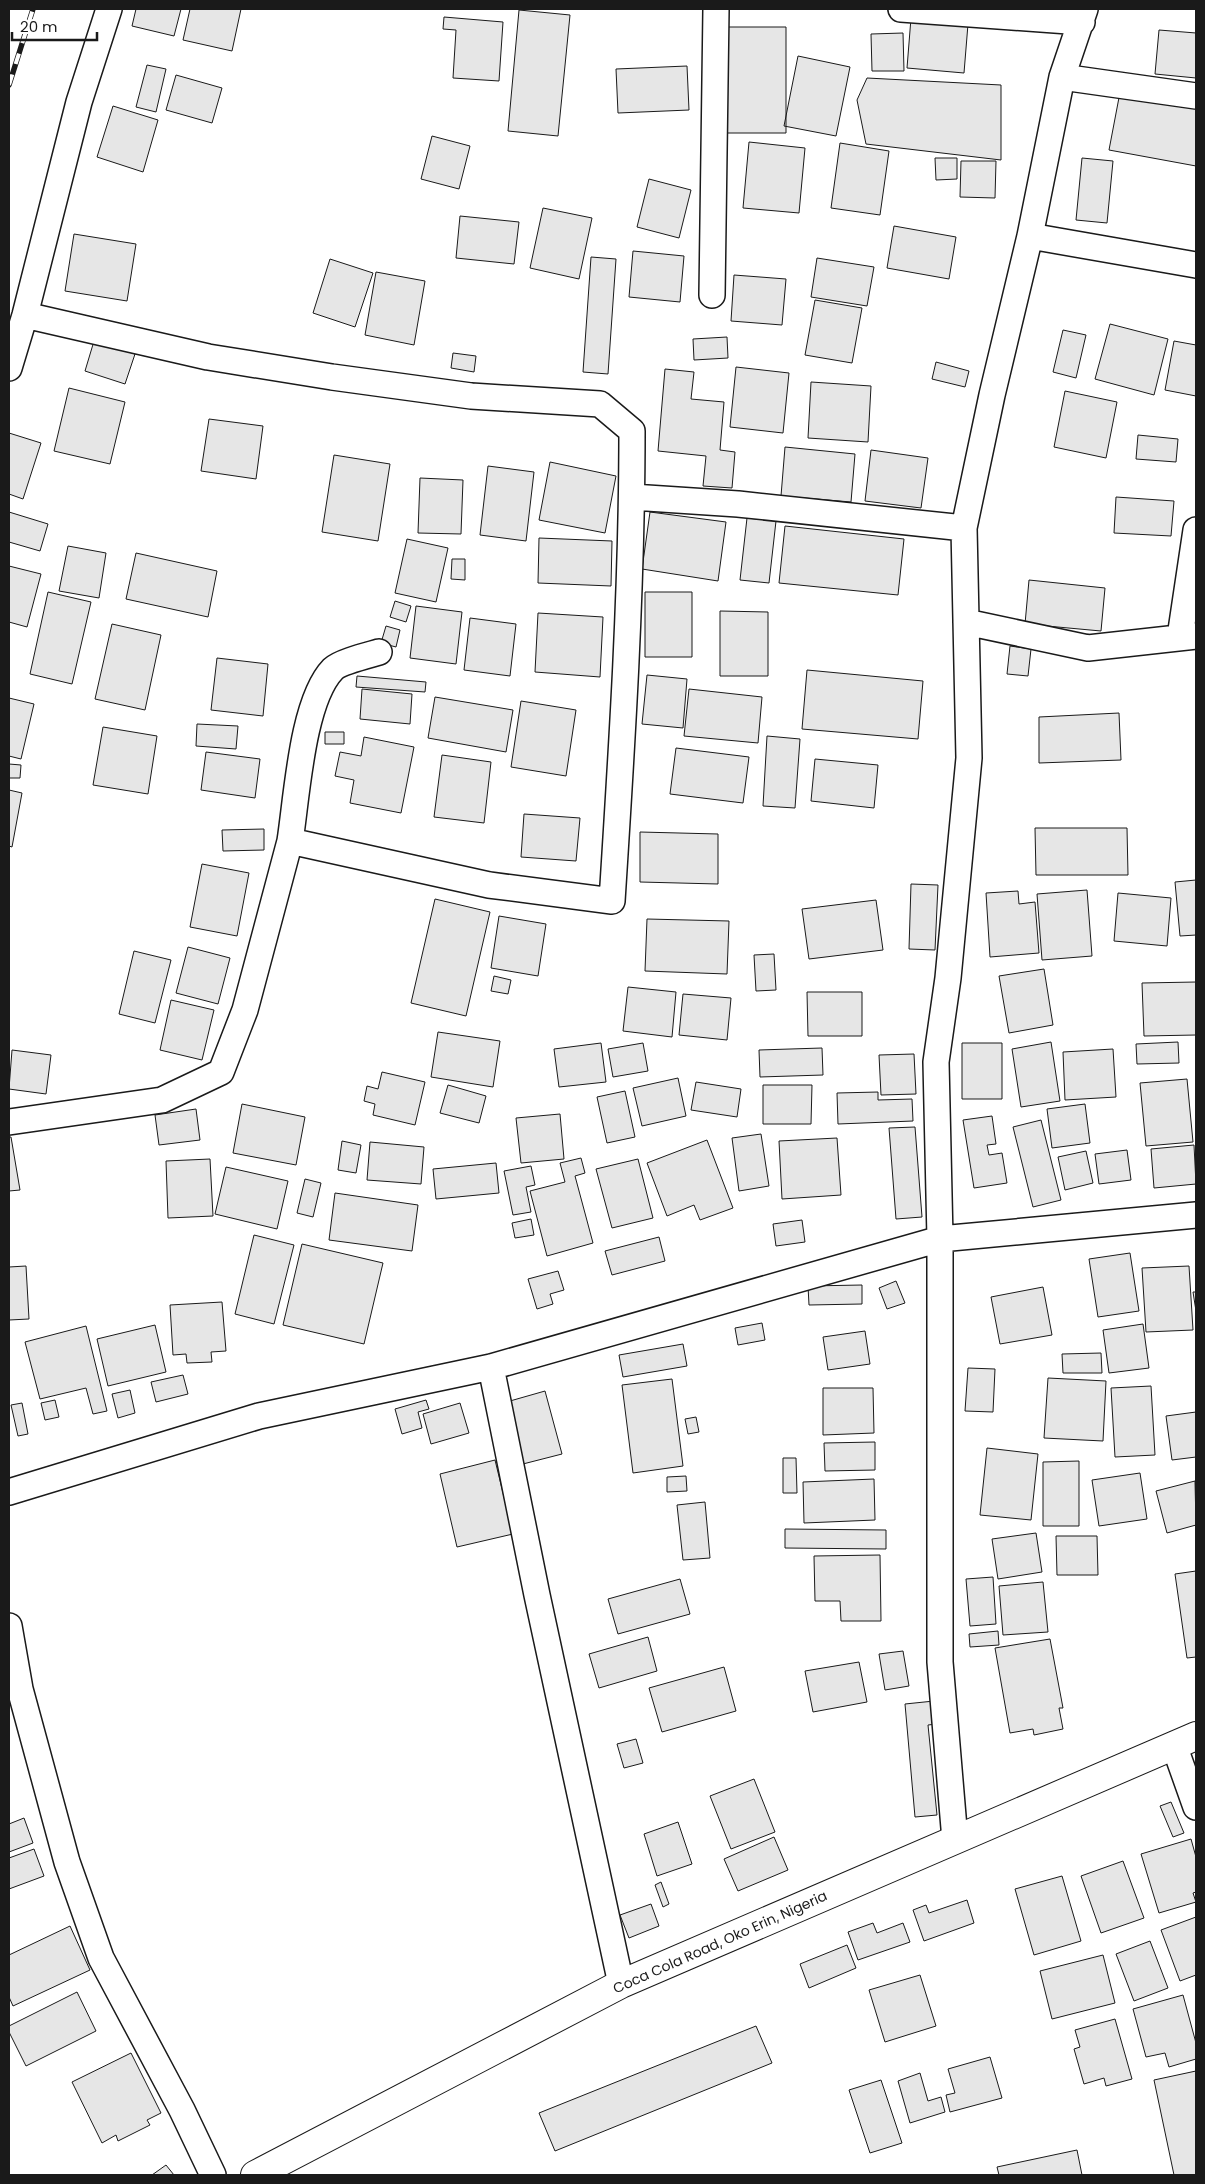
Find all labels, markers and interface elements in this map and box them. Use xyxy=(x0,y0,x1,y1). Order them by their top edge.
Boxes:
scale bar xyxy=(12,10,98,42)
text: 20 m xyxy=(20,16,58,37)
street label: Coca Cola Road, Oko Erin, Nigeria xyxy=(610,1886,830,1998)

